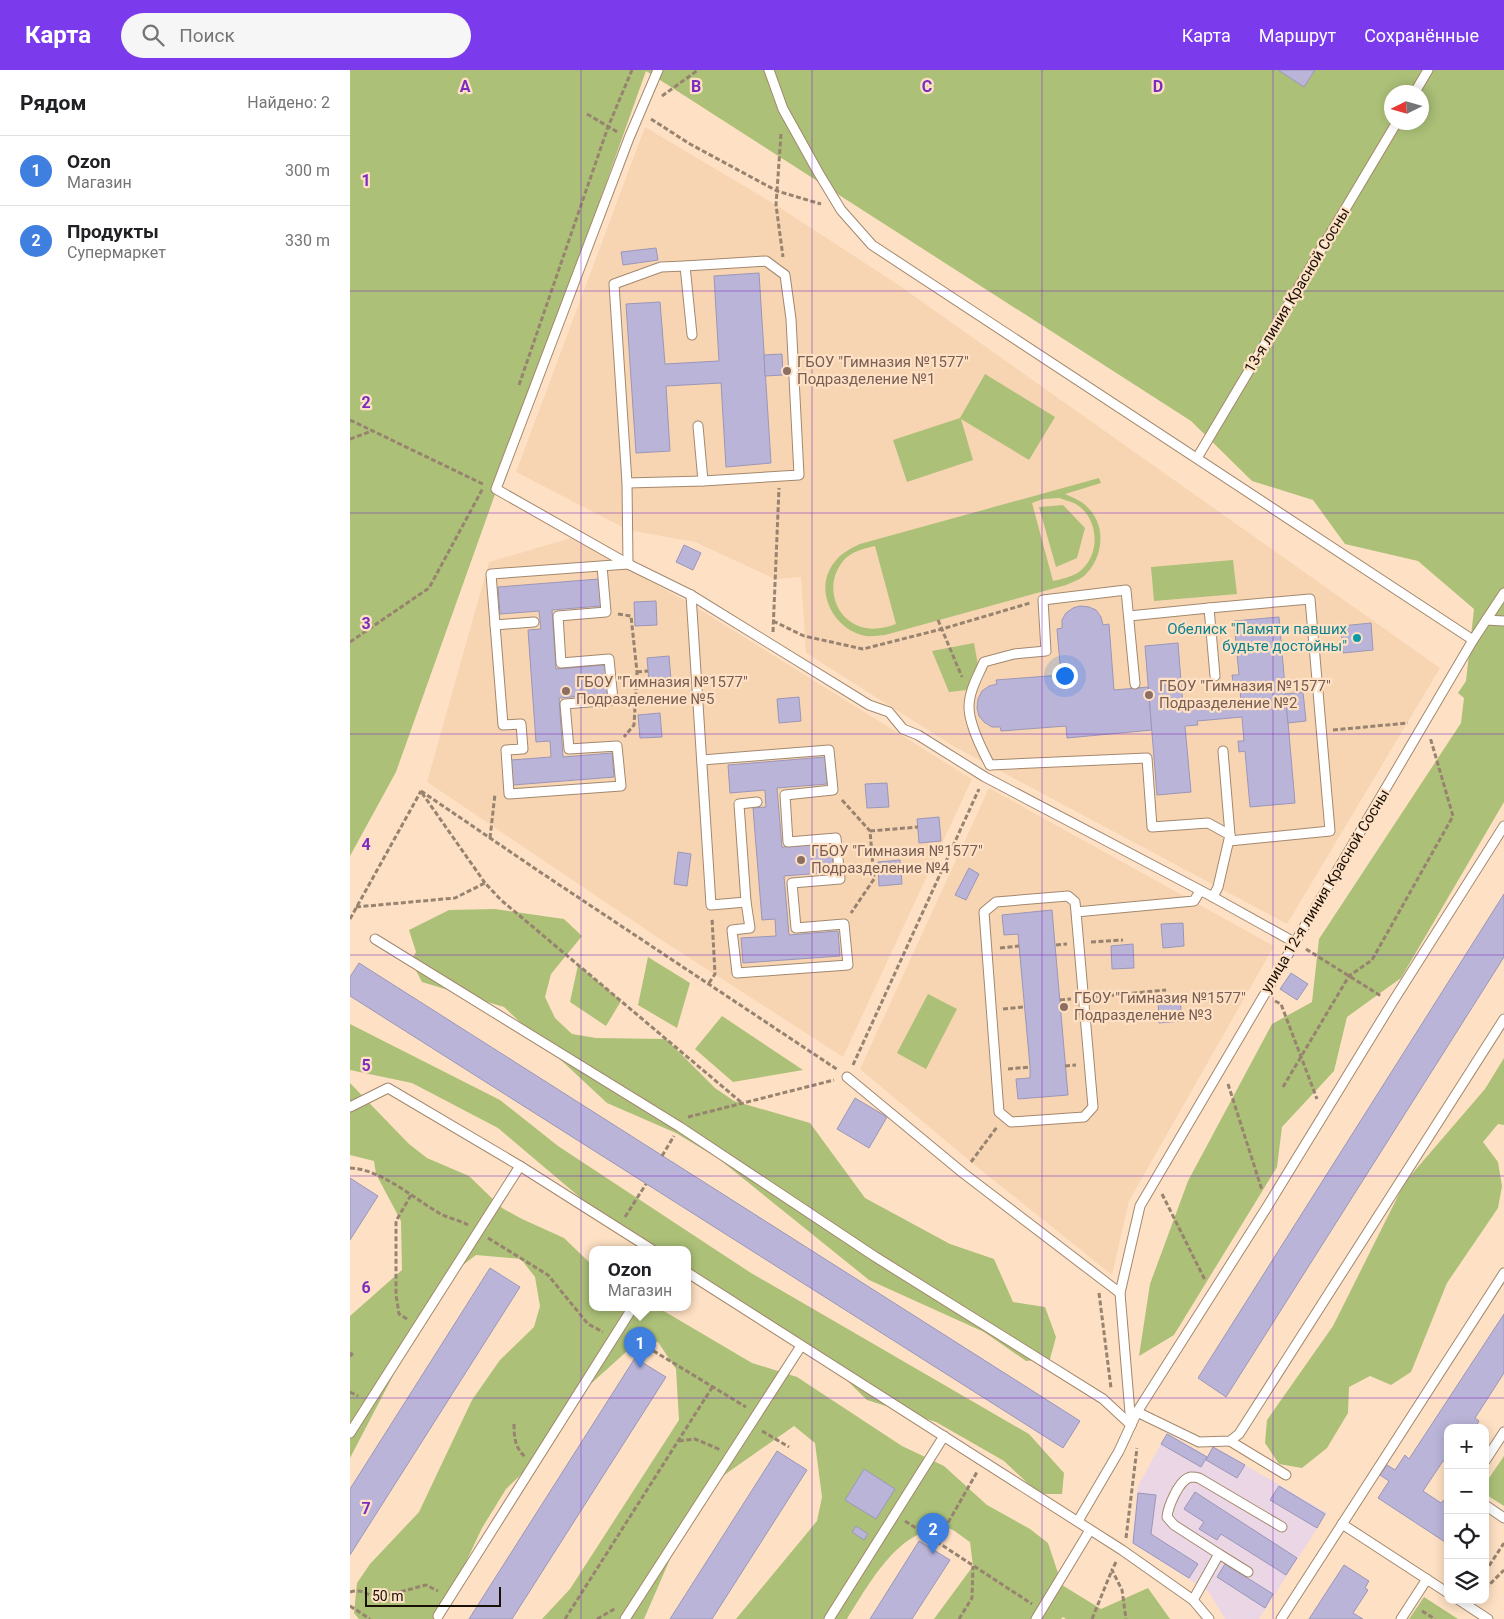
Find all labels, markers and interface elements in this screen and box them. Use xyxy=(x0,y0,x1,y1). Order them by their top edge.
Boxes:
search box xyxy=(121,13,471,58)
text: Карта xyxy=(25,21,91,49)
icon: search xyxy=(139,21,167,49)
text: Поиск xyxy=(179,24,235,47)
text: Карта xyxy=(1182,25,1231,46)
text: Маршрут xyxy=(1259,25,1336,46)
text: Сохранённые xyxy=(1364,25,1479,46)
text: A xyxy=(460,77,471,96)
text: B xyxy=(691,77,701,96)
text: C xyxy=(922,77,932,96)
text: D xyxy=(1153,77,1163,96)
north arrow xyxy=(1384,85,1429,130)
text: Рядом xyxy=(20,91,86,115)
text: Найдено: 2 xyxy=(247,93,330,112)
text: Ozon xyxy=(67,150,111,173)
text: 1 xyxy=(31,161,41,180)
text: 300 m xyxy=(285,161,330,180)
text: 1 xyxy=(361,171,371,190)
text: Магазин xyxy=(67,173,132,192)
street label: 13-я линия Красной Сосны xyxy=(1240,204,1354,376)
text: Продукты xyxy=(67,220,159,243)
text: 2 xyxy=(31,231,41,250)
text: 330 m xyxy=(285,231,330,250)
text: Супермаркет xyxy=(67,243,166,262)
place label: ГБОУ "Гимназия №1577" Подразделение №1 xyxy=(797,353,969,388)
marker: ГБОУ "Гимназия №1577" Подразделение №1 xyxy=(781,365,793,377)
text: 2 xyxy=(361,393,371,412)
text: 3 xyxy=(361,614,371,633)
place label: Обелиск "Памяти павших будьте достойны" xyxy=(1167,620,1348,655)
marker: Обелиск "Памяти павших будьте достойны" xyxy=(1351,632,1363,644)
your location xyxy=(1052,663,1078,689)
place label: ГБОУ "Гимназия №1577" Подразделение №5 xyxy=(576,673,748,708)
place label: ГБОУ "Гимназия №1577" Подразделение №2 xyxy=(1159,677,1331,712)
marker: ГБОУ "Гимназия №1577" Подразделение №5 xyxy=(560,685,572,697)
marker: ГБОУ "Гимназия №1577" Подразделение №2 xyxy=(1143,689,1155,701)
street label: улица 12-я линия Красной Сосны xyxy=(1257,786,1393,996)
text: 4 xyxy=(361,835,371,854)
place label: ГБОУ "Гимназия №1577" Подразделение №4 xyxy=(811,842,983,877)
marker: ГБОУ "Гимназия №1577" Подразделение №4 xyxy=(795,854,807,866)
place label: ГБОУ "Гимназия №1577" Подразделение №3 xyxy=(1074,989,1246,1024)
marker: ГБОУ "Гимназия №1577" Подразделение №3 xyxy=(1058,1001,1070,1013)
text: 5 xyxy=(361,1056,371,1075)
popup xyxy=(589,1246,691,1311)
text: Ozon xyxy=(608,1258,652,1281)
text: 6 xyxy=(361,1278,371,1297)
text: Магазин xyxy=(608,1281,672,1300)
pin: 1 xyxy=(624,1327,656,1368)
map controls xyxy=(1444,1424,1489,1604)
button: + xyxy=(1444,1424,1489,1469)
button: − xyxy=(1444,1469,1489,1514)
text: 7 xyxy=(361,1499,371,1518)
pin: 2 xyxy=(917,1513,949,1554)
button: locate xyxy=(1444,1514,1489,1559)
button: layers xyxy=(1444,1559,1489,1604)
scale bar xyxy=(365,1584,501,1607)
text: 50 m xyxy=(372,1588,404,1604)

